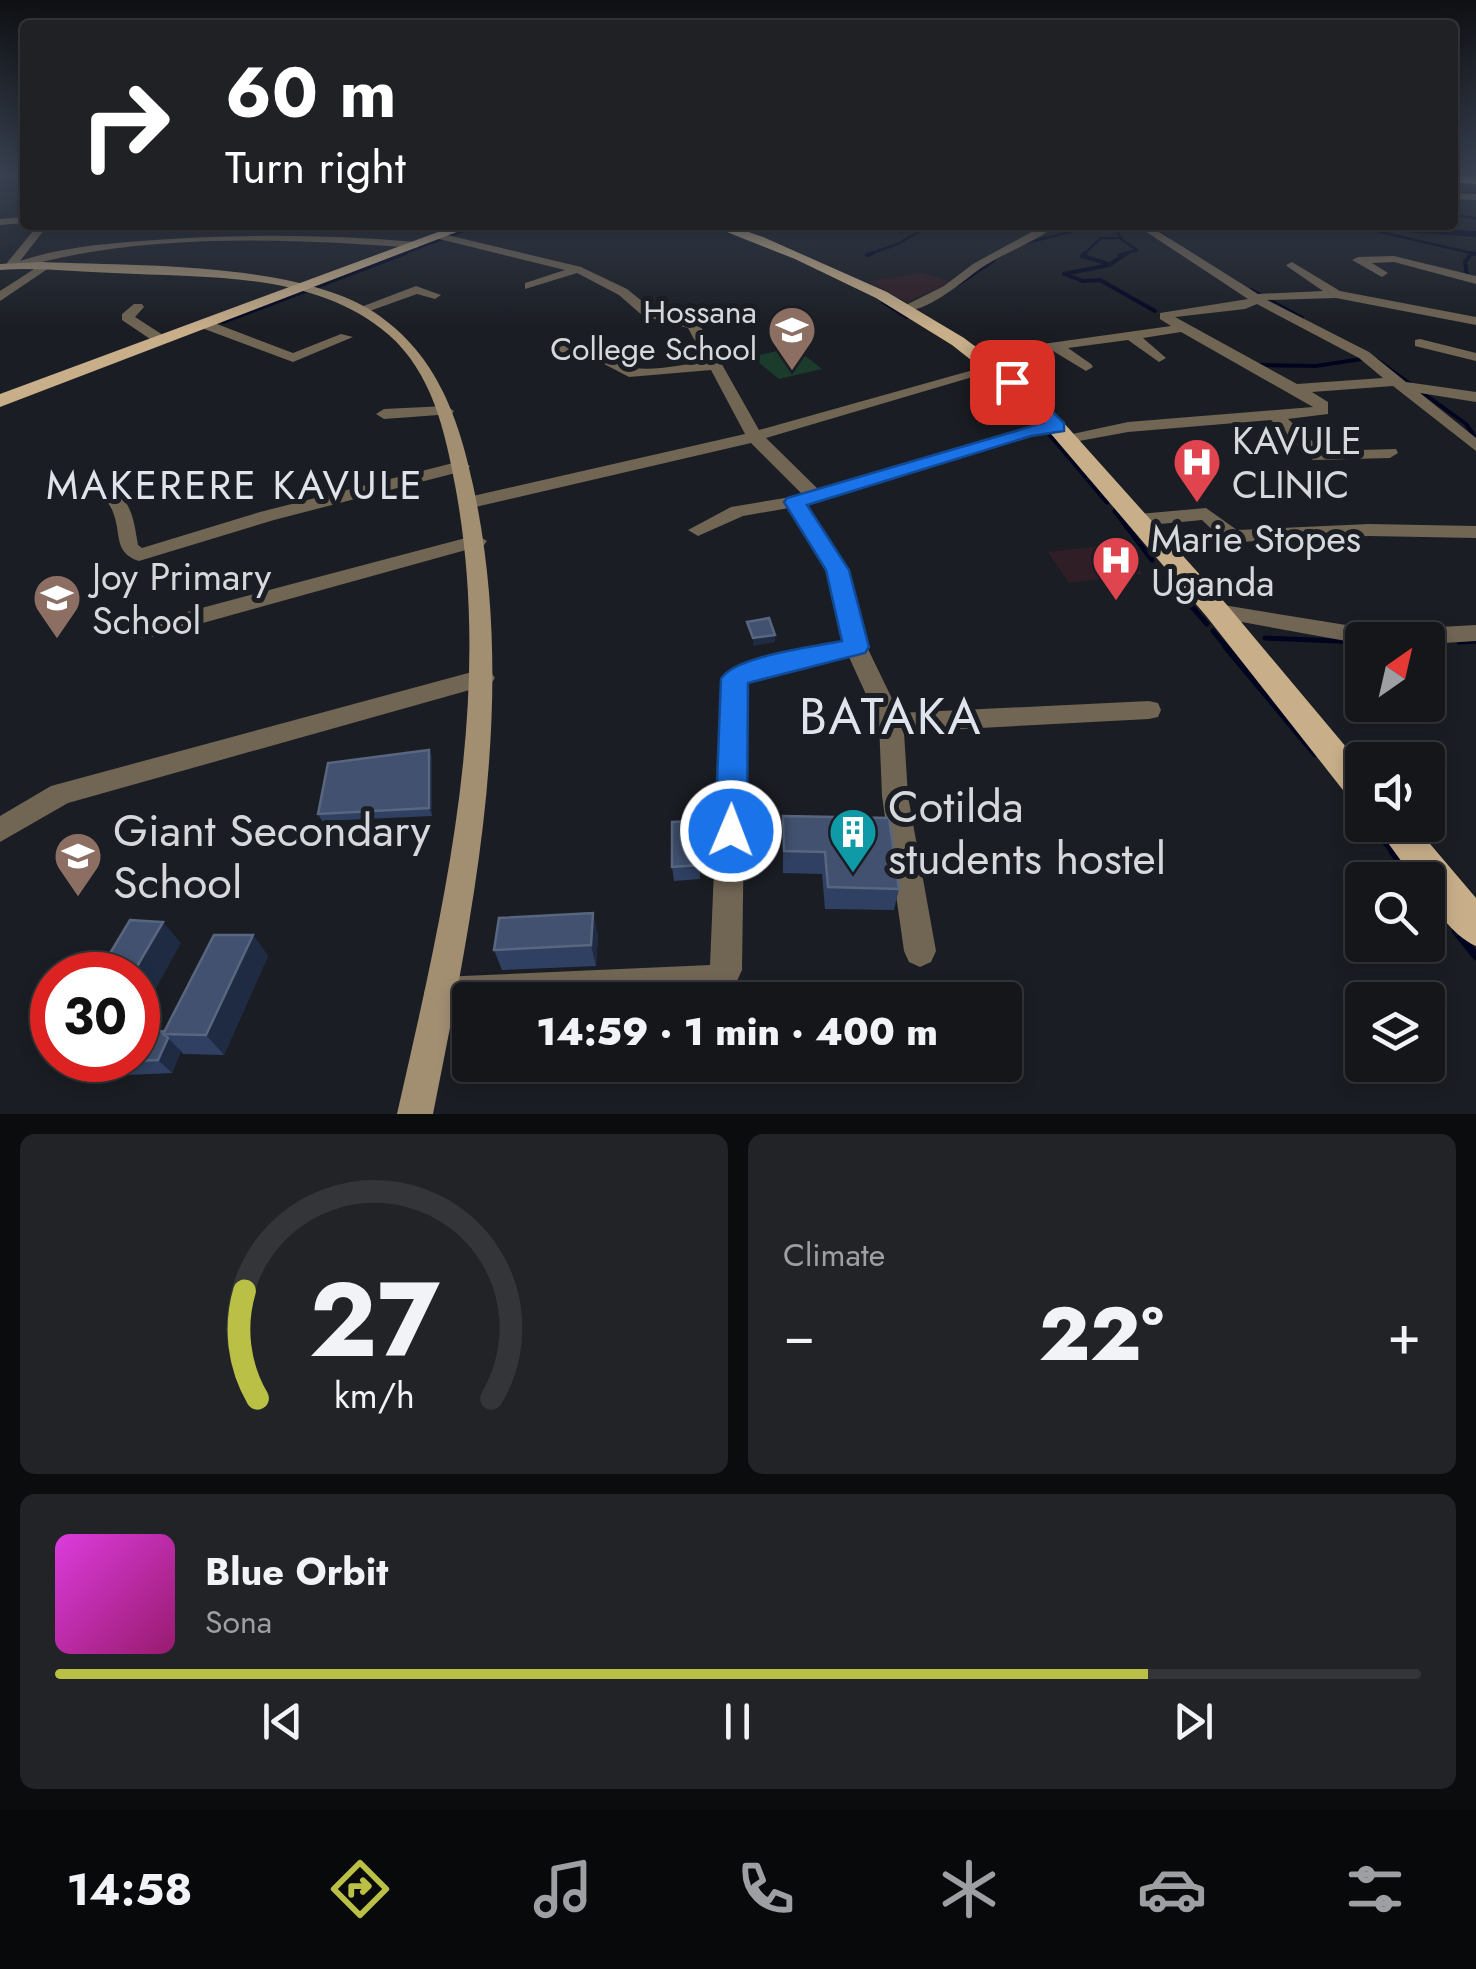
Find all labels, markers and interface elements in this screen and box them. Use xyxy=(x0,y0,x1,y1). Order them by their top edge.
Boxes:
text: 60 m xyxy=(225,42,397,143)
icon: right xyxy=(60,60,190,190)
text: Turn right xyxy=(225,135,406,200)
place label: Hossana College School xyxy=(550,289,757,372)
school or university icon: Hossana College School xyxy=(766,304,818,372)
pin xyxy=(970,340,1055,425)
icon: arrive xyxy=(985,355,1040,410)
place label: KAVULE CLINIC xyxy=(1232,413,1362,512)
hospital icon: KAVULE CLINIC xyxy=(1171,436,1223,504)
district label: MAKERERE KAVULE xyxy=(46,456,424,514)
place label: Marie Stopes Uganda xyxy=(1151,511,1361,610)
hospital icon: Marie Stopes Uganda xyxy=(1090,534,1142,602)
place label: Joy Primary School xyxy=(87,549,271,648)
school or university icon: Joy Primary School xyxy=(31,572,83,640)
north arrow xyxy=(1345,622,1445,722)
map controls xyxy=(1345,622,1445,1082)
district label: BATAKA xyxy=(799,680,983,753)
button: sound xyxy=(1345,742,1445,842)
place label: Cotilda students hostel xyxy=(888,774,1166,891)
position arrow xyxy=(679,779,783,883)
place label: Giant Secondary School xyxy=(113,798,431,915)
building icon: Cotilda students hostel xyxy=(827,806,879,874)
school or university icon: Giant Secondary School xyxy=(52,830,104,898)
button: search xyxy=(1345,862,1445,962)
speed limit sign: 30 xyxy=(30,952,160,1082)
button: layers xyxy=(1345,982,1445,1082)
text: 14:59 · 1 min · 400 m xyxy=(536,1004,938,1059)
text: Climate xyxy=(783,1232,885,1278)
text: 27 xyxy=(309,1245,440,1395)
text: 22° xyxy=(1039,1280,1164,1388)
text: − xyxy=(783,1295,815,1375)
text: + xyxy=(1387,1295,1421,1375)
text: km/h xyxy=(334,1370,414,1421)
text: Blue Orbit xyxy=(205,1544,388,1599)
text: Sona xyxy=(205,1599,272,1645)
icon: previous xyxy=(255,1694,310,1749)
icon: pause xyxy=(710,1694,765,1749)
icon: next xyxy=(1166,1694,1221,1749)
icon: directions xyxy=(325,1854,395,1924)
icon: music xyxy=(528,1854,598,1924)
icon: phone xyxy=(731,1854,801,1924)
icon: climate xyxy=(934,1854,1004,1924)
icon: car xyxy=(1137,1854,1207,1924)
icon: filters xyxy=(1340,1854,1410,1924)
text: 14:58 xyxy=(66,1857,192,1922)

